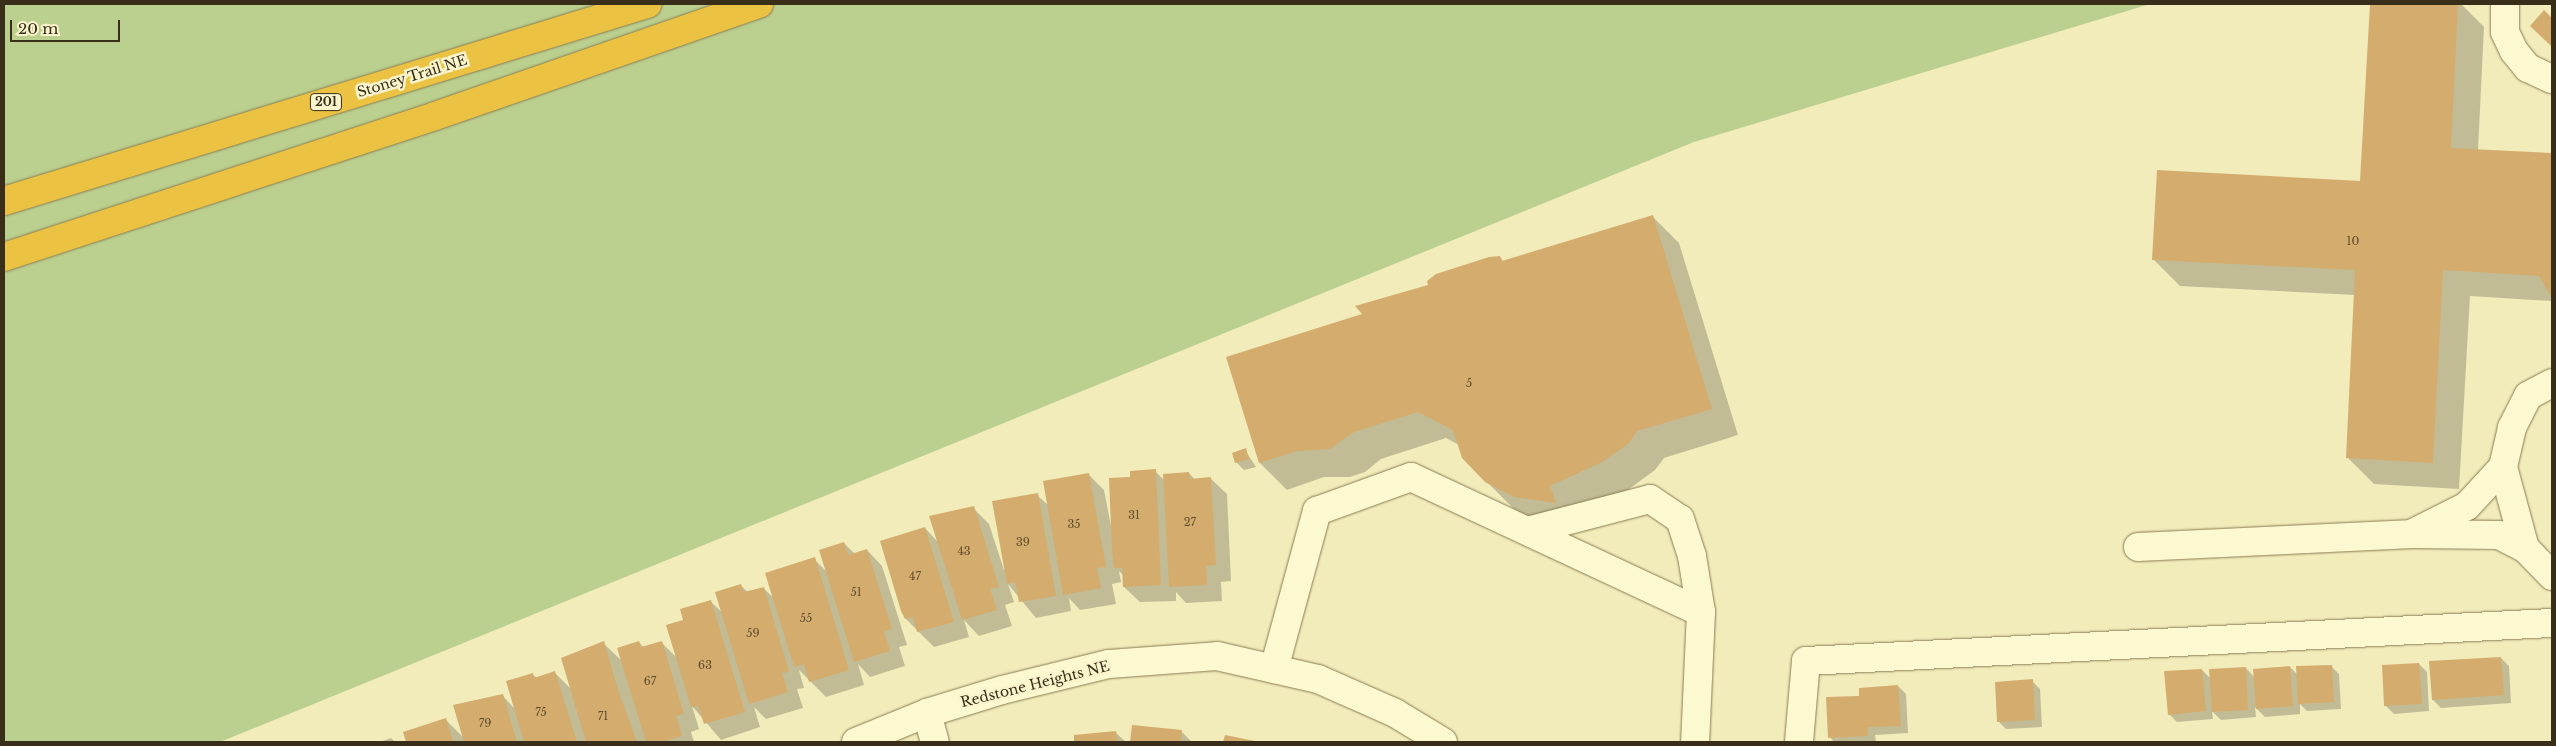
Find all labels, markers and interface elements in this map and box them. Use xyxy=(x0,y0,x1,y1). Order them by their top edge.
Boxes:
scale bar xyxy=(12,10,122,42)
text: 20 m xyxy=(18,19,58,38)
street label: Stoney Trail NE xyxy=(355,51,469,101)
road number: 201 xyxy=(310,92,342,111)
house number: 10 xyxy=(2347,234,2359,248)
house number: 5 xyxy=(1466,376,1472,390)
house number: 31 xyxy=(1128,508,1140,522)
house number: 27 xyxy=(1184,515,1196,529)
house number: 35 xyxy=(1067,517,1081,531)
house number: 39 xyxy=(1016,535,1030,549)
house number: 43 xyxy=(957,544,971,558)
house number: 47 xyxy=(909,569,921,583)
house number: 51 xyxy=(850,585,862,599)
house number: 55 xyxy=(800,611,812,625)
house number: 59 xyxy=(746,626,760,640)
street label: Redstone Heights NE xyxy=(959,657,1111,711)
house number: 63 xyxy=(698,658,712,672)
house number: 67 xyxy=(644,674,656,688)
house number: 75 xyxy=(535,705,547,719)
house number: 71 xyxy=(598,709,608,723)
house number: 79 xyxy=(479,716,491,730)

